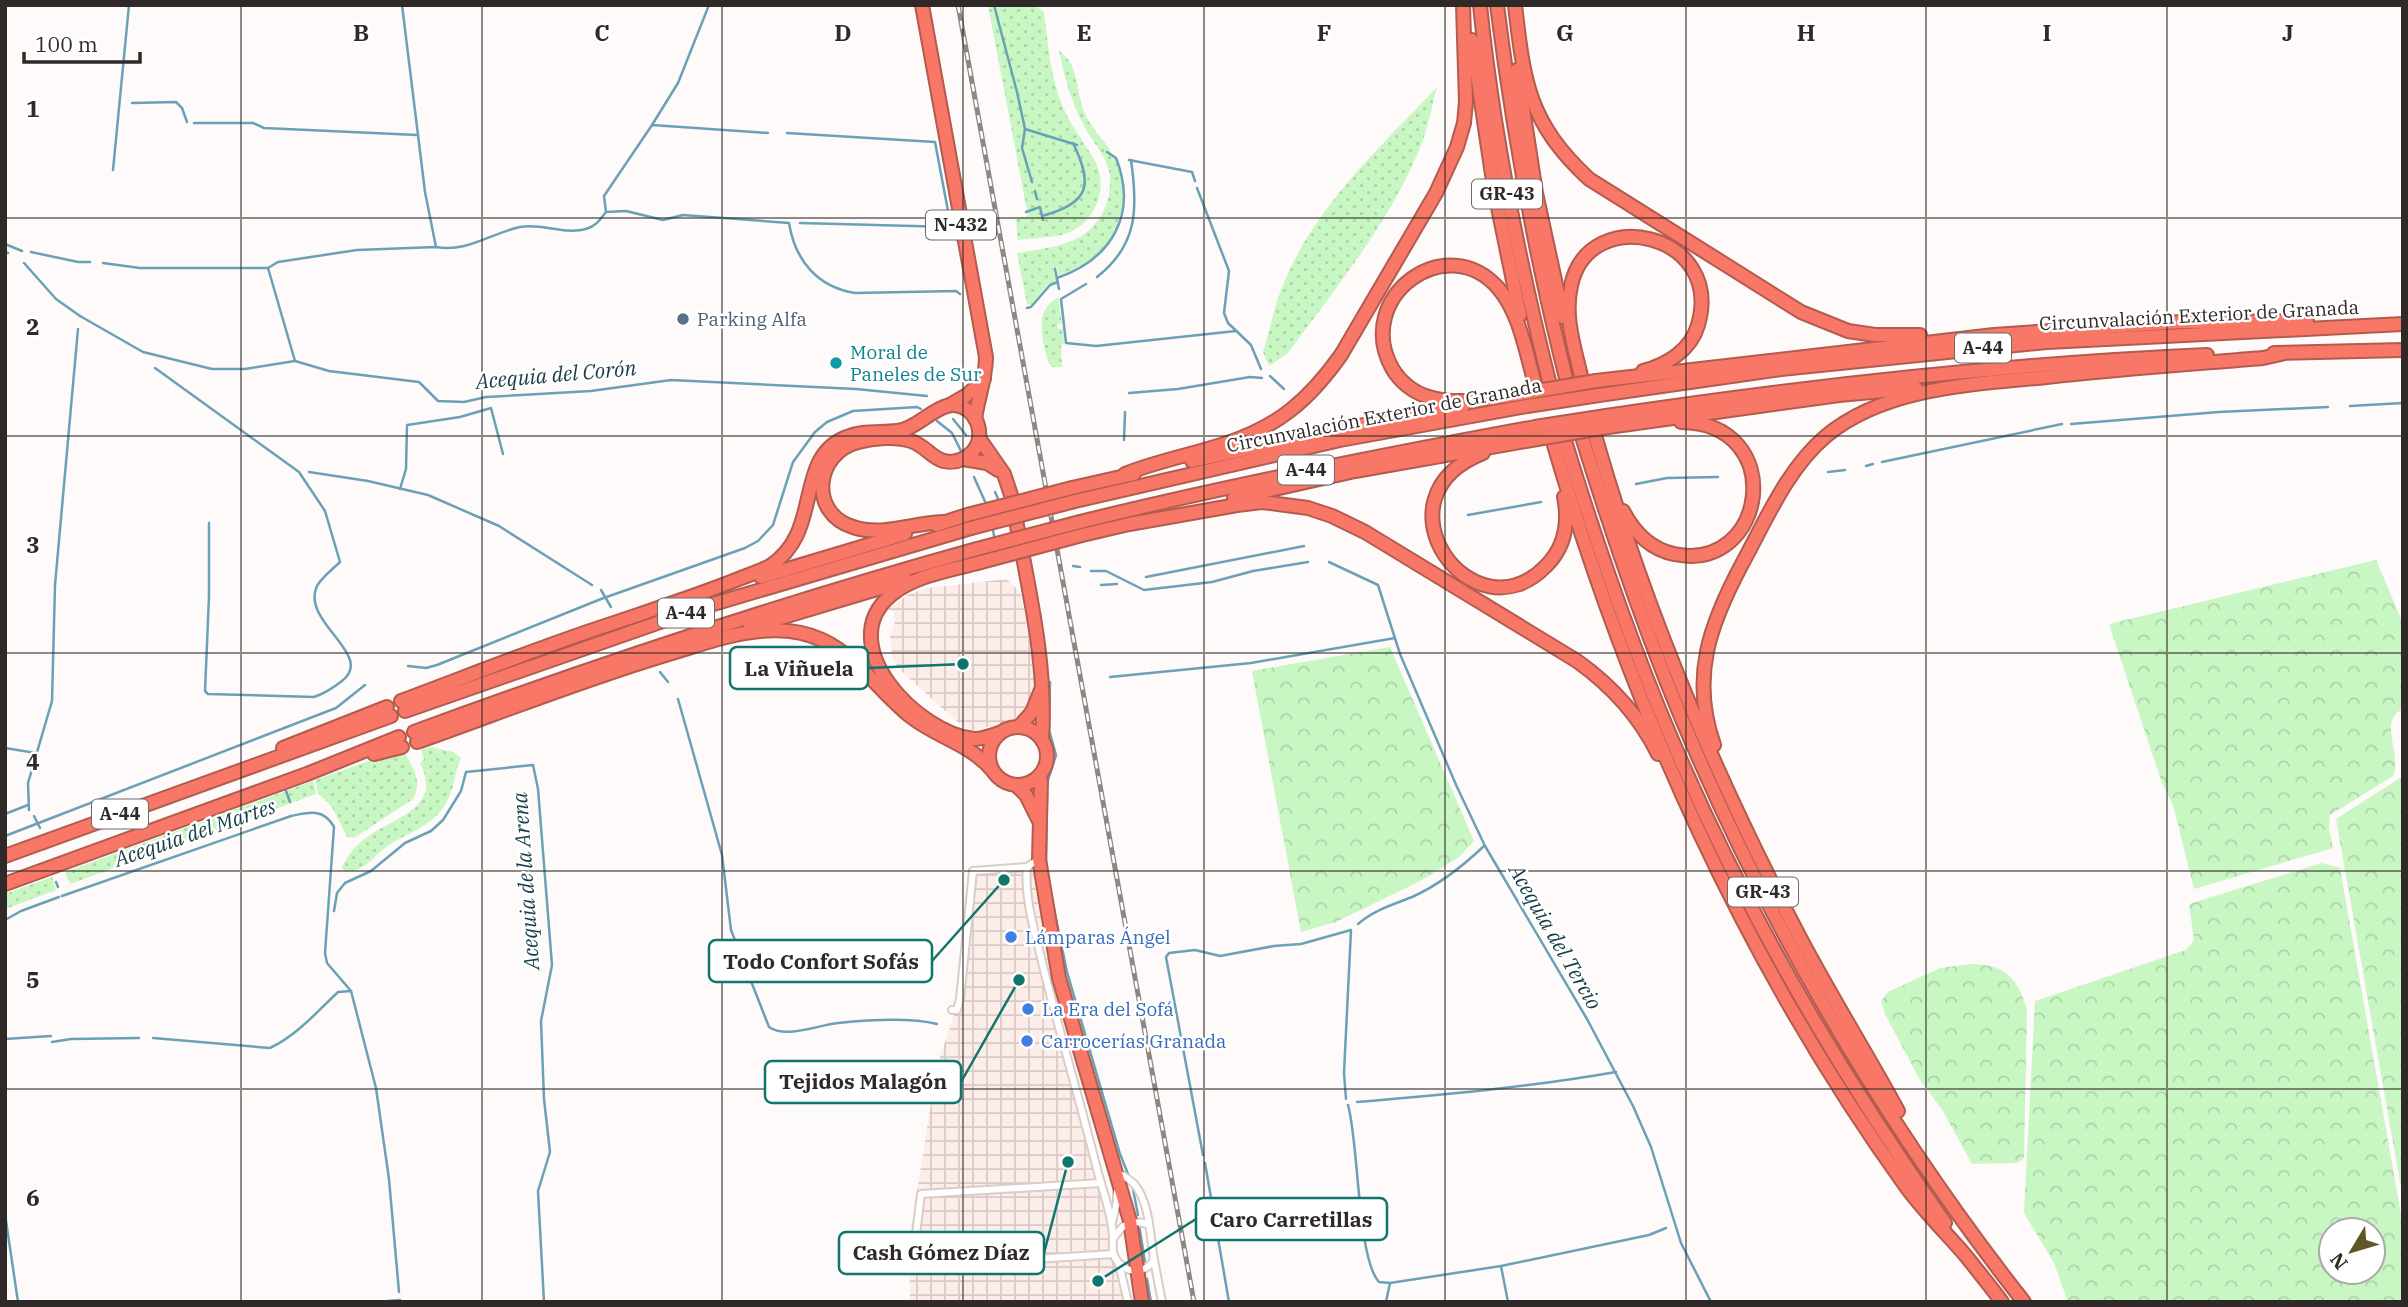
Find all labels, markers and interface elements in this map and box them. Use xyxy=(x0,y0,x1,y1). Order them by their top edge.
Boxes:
text: B xyxy=(353,17,369,47)
text: C xyxy=(594,17,610,47)
text: D xyxy=(834,17,852,47)
text: E xyxy=(1076,17,1092,47)
text: F xyxy=(1317,17,1331,47)
text: G xyxy=(1556,17,1574,47)
text: H xyxy=(1797,17,1815,47)
text: I xyxy=(2043,17,2051,47)
text: J xyxy=(2282,17,2294,47)
scale bar xyxy=(24,21,140,65)
text: 100 m xyxy=(35,30,98,58)
text: 1 xyxy=(26,93,40,123)
road number: GR-43 xyxy=(1472,180,1542,209)
road number: N-432 xyxy=(926,210,996,240)
street label: Circunvalación Exterior de Granada xyxy=(2038,295,2360,335)
place label: Parking Alfa xyxy=(697,307,807,331)
text: 2 xyxy=(26,311,40,341)
marker: Parking Alfa xyxy=(675,311,691,327)
road number: A-44 xyxy=(1955,334,2011,362)
place label: Moral de Paneles de Sur xyxy=(850,340,982,386)
water label: Acequia del Corón xyxy=(472,353,637,395)
marker: Moral de Paneles de Sur xyxy=(828,355,844,371)
street label: Circunvalación Exterior de Granada xyxy=(1224,373,1544,457)
road number: A-44 xyxy=(1278,456,1334,484)
text: 3 xyxy=(26,529,40,559)
road number: A-44 xyxy=(658,598,714,628)
callout: La Viñuela xyxy=(730,647,868,689)
text: La Viñuela xyxy=(744,654,854,682)
text: 4 xyxy=(26,746,40,776)
water label: Acequia del Martes xyxy=(108,791,279,873)
water label: Acequia de la Arena xyxy=(505,791,545,973)
road number: A-44 xyxy=(92,800,148,828)
water label: Acequia del Tercio xyxy=(1502,857,1609,1014)
road number: GR-43 xyxy=(1728,878,1798,906)
place label: Lámparas Ángel xyxy=(1025,925,1171,949)
marker: Lámparas Ángel xyxy=(1003,929,1019,945)
callout: Todo Confort Sofás xyxy=(709,940,932,982)
text: Todo Confort Sofás xyxy=(723,947,919,975)
text: 5 xyxy=(26,964,40,994)
place label: La Era del Sofá xyxy=(1042,997,1174,1021)
marker: La Era del Sofá xyxy=(1020,1001,1036,1017)
place label: Carrocerías Granada xyxy=(1041,1029,1226,1053)
marker: Carrocerías Granada xyxy=(1019,1033,1035,1049)
callout: Tejidos Malagón xyxy=(765,1061,961,1103)
text: Tejidos Malagón xyxy=(779,1067,947,1095)
text: 6 xyxy=(26,1182,40,1212)
callout: Caro Carretillas xyxy=(1196,1198,1387,1240)
text: Caro Carretillas xyxy=(1210,1205,1372,1233)
north arrow xyxy=(2317,1216,2387,1286)
callout: Cash Gómez Díaz xyxy=(839,1232,1044,1274)
text: Cash Gómez Díaz xyxy=(852,1238,1030,1266)
text: N xyxy=(2325,1248,2353,1275)

